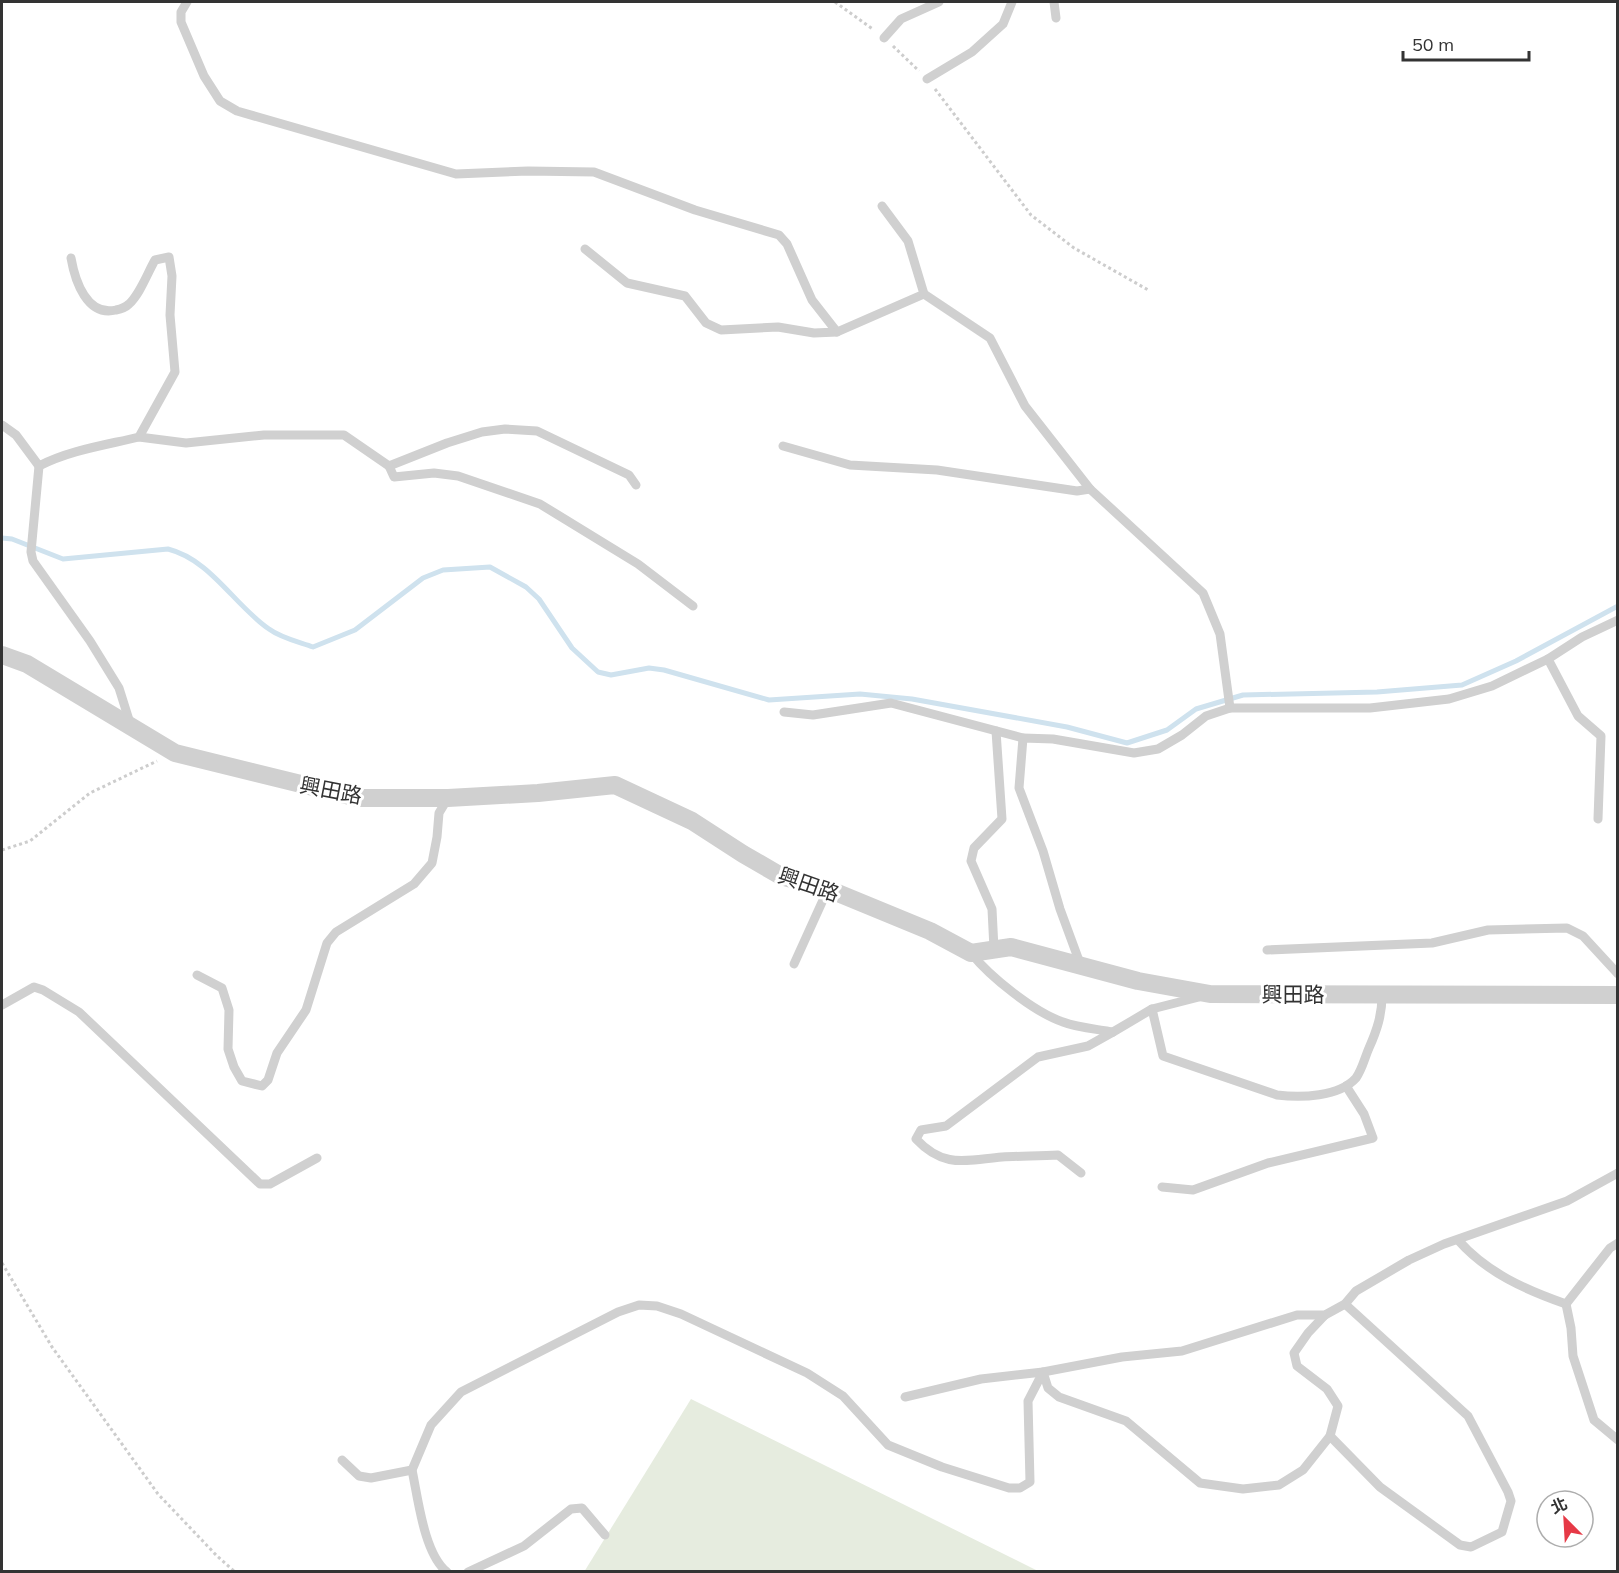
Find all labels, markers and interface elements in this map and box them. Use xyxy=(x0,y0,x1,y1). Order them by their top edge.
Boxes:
scale bar xyxy=(1403,24,1529,62)
text: 50 m xyxy=(1412,33,1454,56)
street label: 興田路 xyxy=(298,771,364,809)
street label: 興田路 xyxy=(775,861,843,907)
street label: 興田路 xyxy=(1262,981,1325,1007)
north arrow xyxy=(1535,1489,1595,1549)
text: 北 xyxy=(1548,1493,1570,1518)

